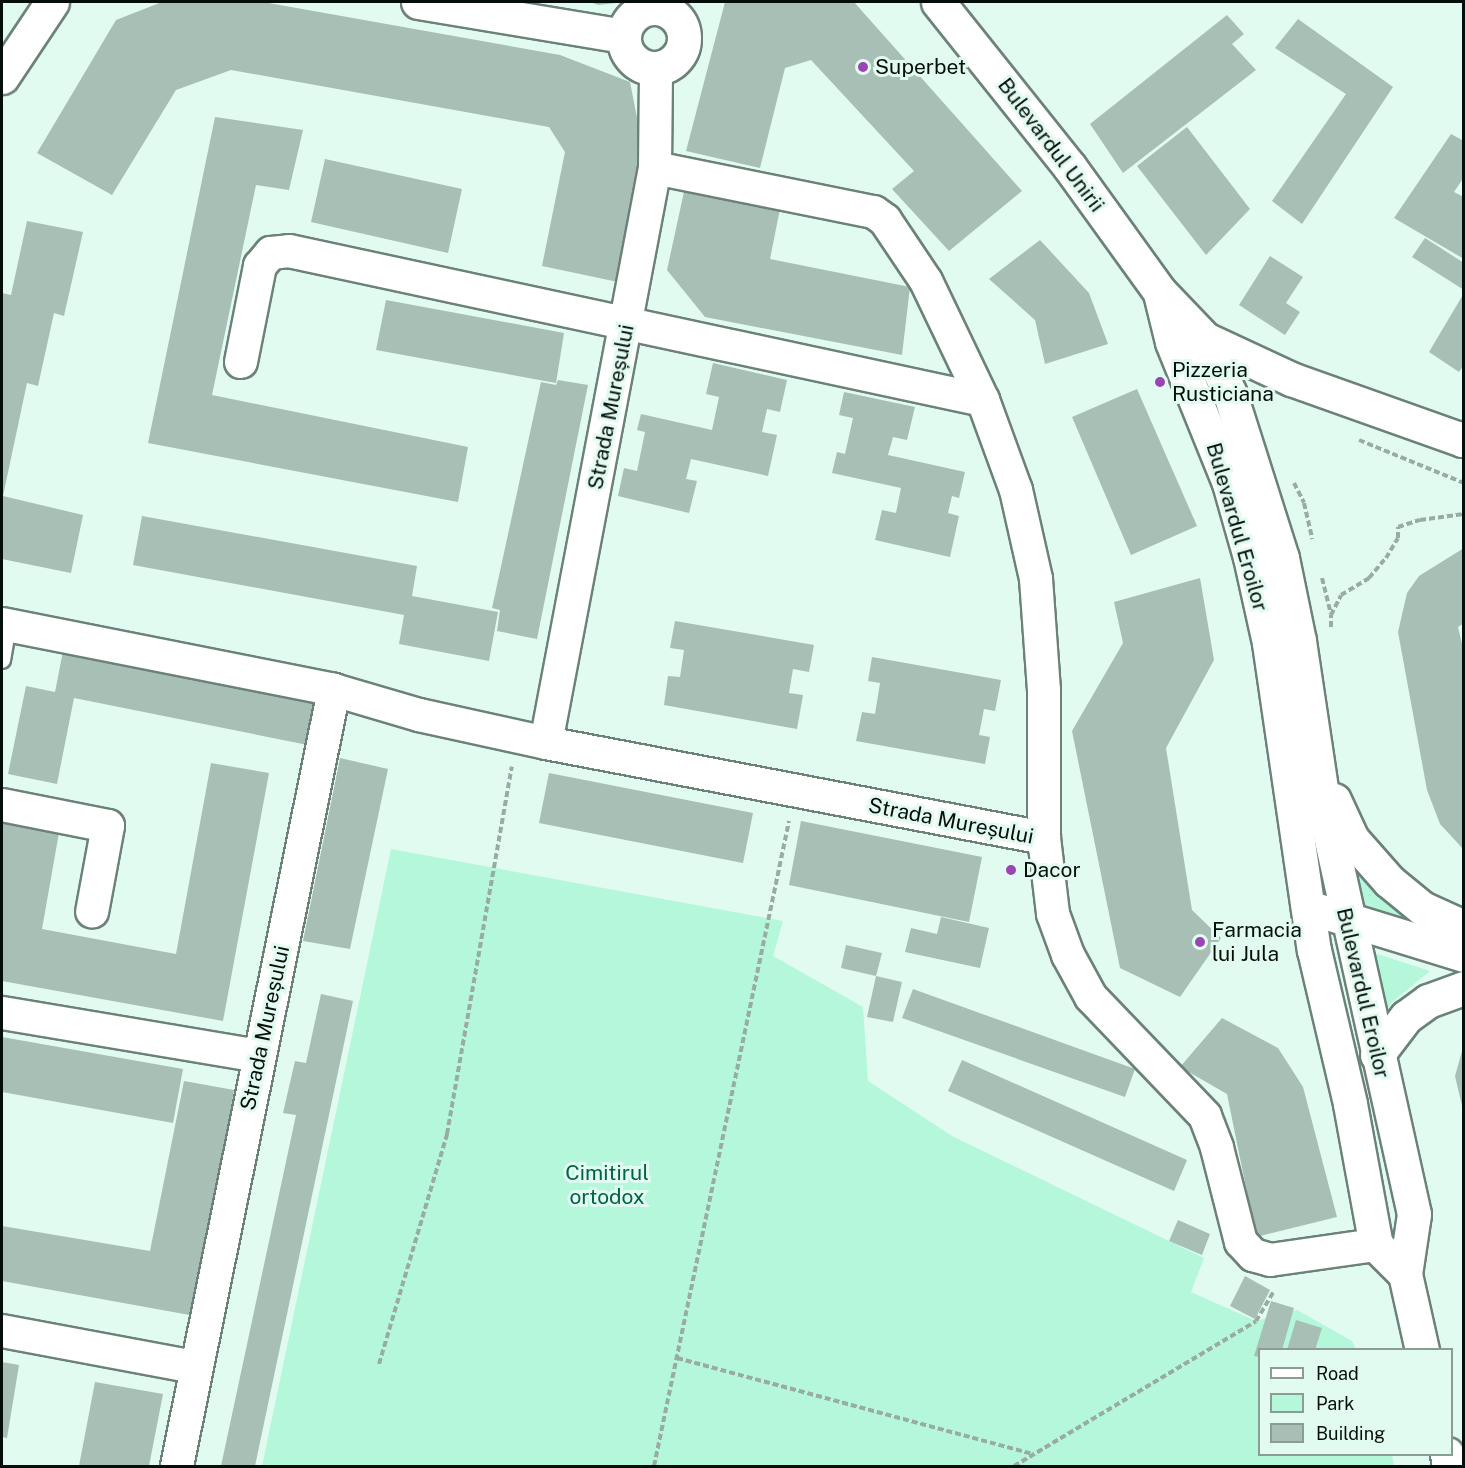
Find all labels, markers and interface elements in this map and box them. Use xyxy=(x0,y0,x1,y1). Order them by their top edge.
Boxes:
place label: Superbet xyxy=(875,54,966,80)
marker: Superbet xyxy=(856,60,870,74)
street label: Bulevardul Unirii xyxy=(992,73,1110,217)
street label: Strada Mureșului xyxy=(583,322,639,492)
place label: Pizzeria Rusticiana xyxy=(1172,357,1274,407)
marker: Pizzeria Rusticiana xyxy=(1153,375,1167,389)
street label: Bulevardul Eroilor xyxy=(1201,440,1273,614)
street label: Strada Mureșului xyxy=(866,793,1036,849)
place label: Dacor xyxy=(1023,857,1081,883)
marker: Dacor xyxy=(1004,863,1018,877)
street label: Bulevardul Eroilor xyxy=(1331,905,1395,1081)
place label: Farmacia lui Jula xyxy=(1212,917,1302,967)
marker: Farmacia lui Jula xyxy=(1193,935,1207,949)
street label: Strada Mureșului xyxy=(235,943,295,1113)
park label: Cimitirul ortodox xyxy=(565,1160,649,1210)
legend xyxy=(1258,1348,1453,1456)
text: Road xyxy=(1316,1363,1359,1384)
text: Park xyxy=(1316,1393,1354,1414)
text: Building xyxy=(1316,1423,1385,1444)

